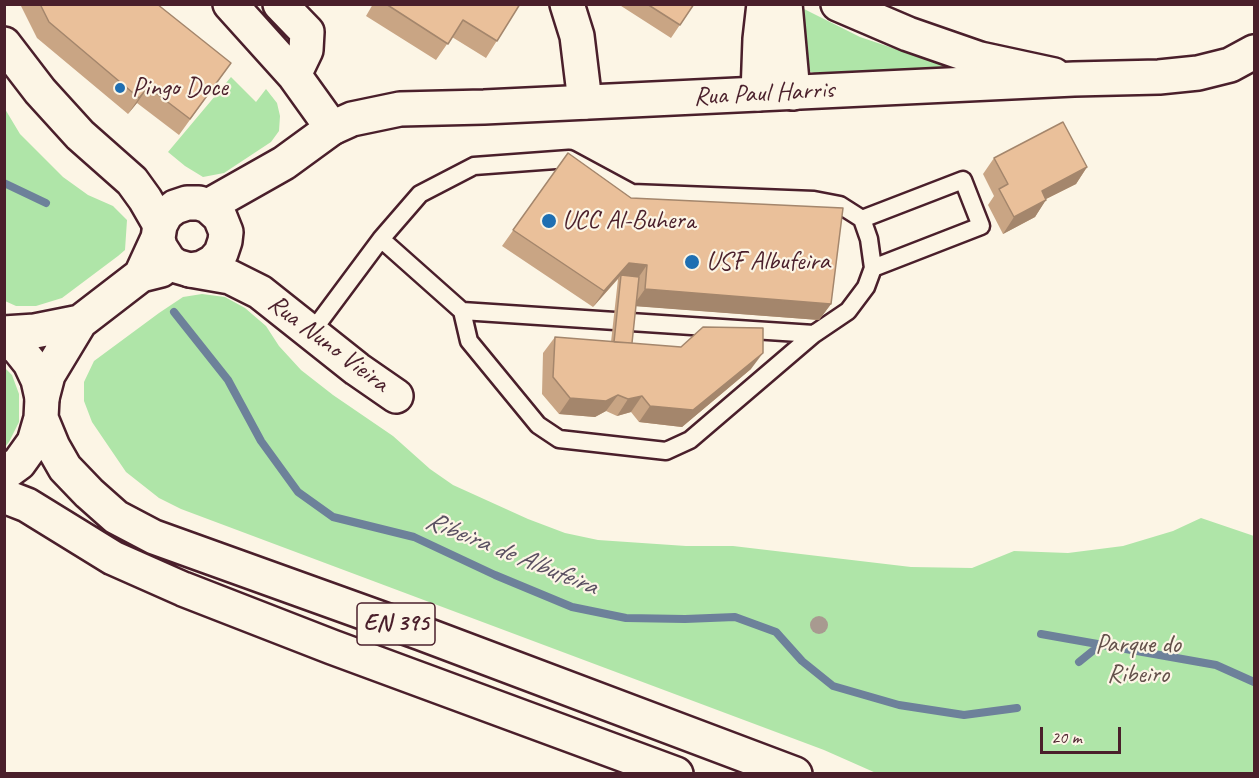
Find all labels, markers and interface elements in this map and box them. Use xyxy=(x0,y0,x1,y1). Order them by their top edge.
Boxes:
place label: Pingo Doce xyxy=(132,72,228,104)
street label: Rua Paul Harris xyxy=(693,75,835,113)
marker: Pingo Doce xyxy=(113,81,127,95)
place label: UCC Al-Buhera xyxy=(562,205,695,237)
marker: UCC Al-Buhera xyxy=(540,212,558,230)
place label: USF Albufeira xyxy=(706,246,830,278)
marker: USF Albufeira xyxy=(683,253,701,271)
street label: Rua Nuno Vieira xyxy=(261,288,395,400)
water label: Ribeira de Albufeira xyxy=(421,505,601,603)
road number: EN 395 xyxy=(357,603,435,645)
park label: Parque do Ribeiro xyxy=(1095,629,1181,690)
scale bar xyxy=(1043,715,1124,753)
text: 20 m xyxy=(1051,726,1082,748)

